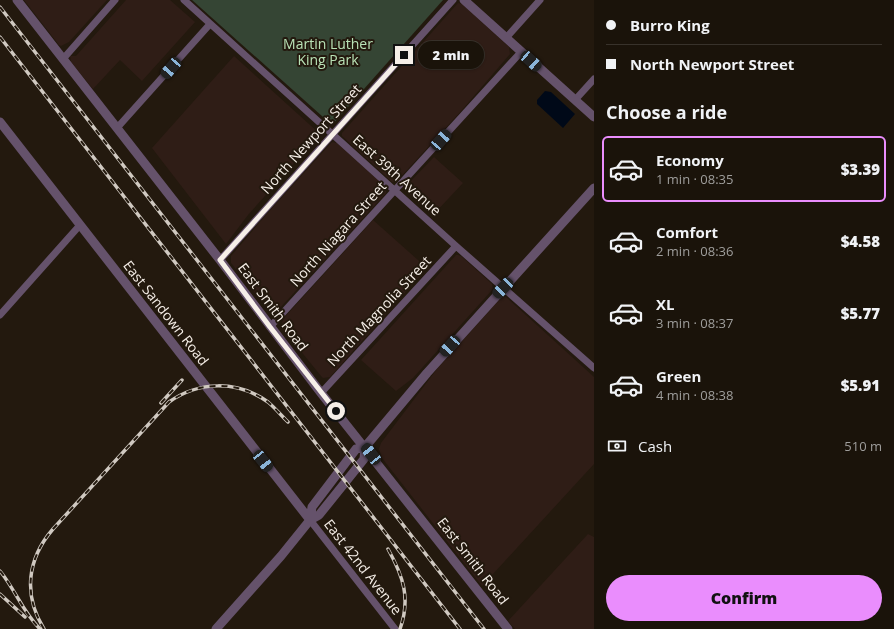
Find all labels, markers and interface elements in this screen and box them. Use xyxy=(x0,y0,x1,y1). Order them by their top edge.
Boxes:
text: Burro King xyxy=(630,15,710,35)
park label: Martin Luther King Park xyxy=(283,34,373,69)
callout: 2 min xyxy=(418,41,484,69)
route end xyxy=(395,46,413,64)
text: 2 min xyxy=(433,46,469,64)
car xyxy=(518,49,544,73)
text: North Newport Street xyxy=(630,54,794,74)
car xyxy=(159,55,183,81)
street label: North Newport Street xyxy=(256,80,365,198)
text: Choose a ride xyxy=(606,100,727,124)
car xyxy=(429,127,453,153)
street label: East 39th Avenue xyxy=(349,130,446,220)
text: Economy xyxy=(656,150,724,170)
icon: car xyxy=(608,151,644,187)
text: $3.39 xyxy=(841,159,880,179)
text: 1 min · 08:35 xyxy=(656,170,733,188)
street label: North Niagara Street xyxy=(285,177,390,290)
text: Comfort xyxy=(656,222,718,242)
icon: car xyxy=(608,223,644,259)
text: $4.58 xyxy=(841,231,880,251)
text: 2 min · 08:36 xyxy=(656,242,733,260)
street label: North Magnolia Street xyxy=(322,251,435,370)
street label: East Sandown Road xyxy=(119,256,213,369)
street label: East Smith Road xyxy=(234,259,313,355)
car xyxy=(490,275,516,301)
text: XL xyxy=(656,294,674,314)
icon: car xyxy=(608,295,644,331)
text: $5.77 xyxy=(841,303,880,323)
text: 3 min · 08:37 xyxy=(656,314,733,332)
car xyxy=(438,333,462,359)
text: Green xyxy=(656,366,701,386)
icon: car xyxy=(608,367,644,403)
text: $5.91 xyxy=(841,375,880,395)
text: 4 min · 08:38 xyxy=(656,386,733,404)
route start xyxy=(327,402,345,420)
icon: cash xyxy=(606,435,628,457)
text: Cash xyxy=(638,436,672,456)
text: 510 m xyxy=(844,437,882,455)
car xyxy=(359,441,383,467)
car xyxy=(251,448,275,474)
street label: East Smith Road xyxy=(433,513,513,608)
street label: East 42nd Avenue xyxy=(320,515,407,619)
button: Confirm xyxy=(606,575,882,621)

